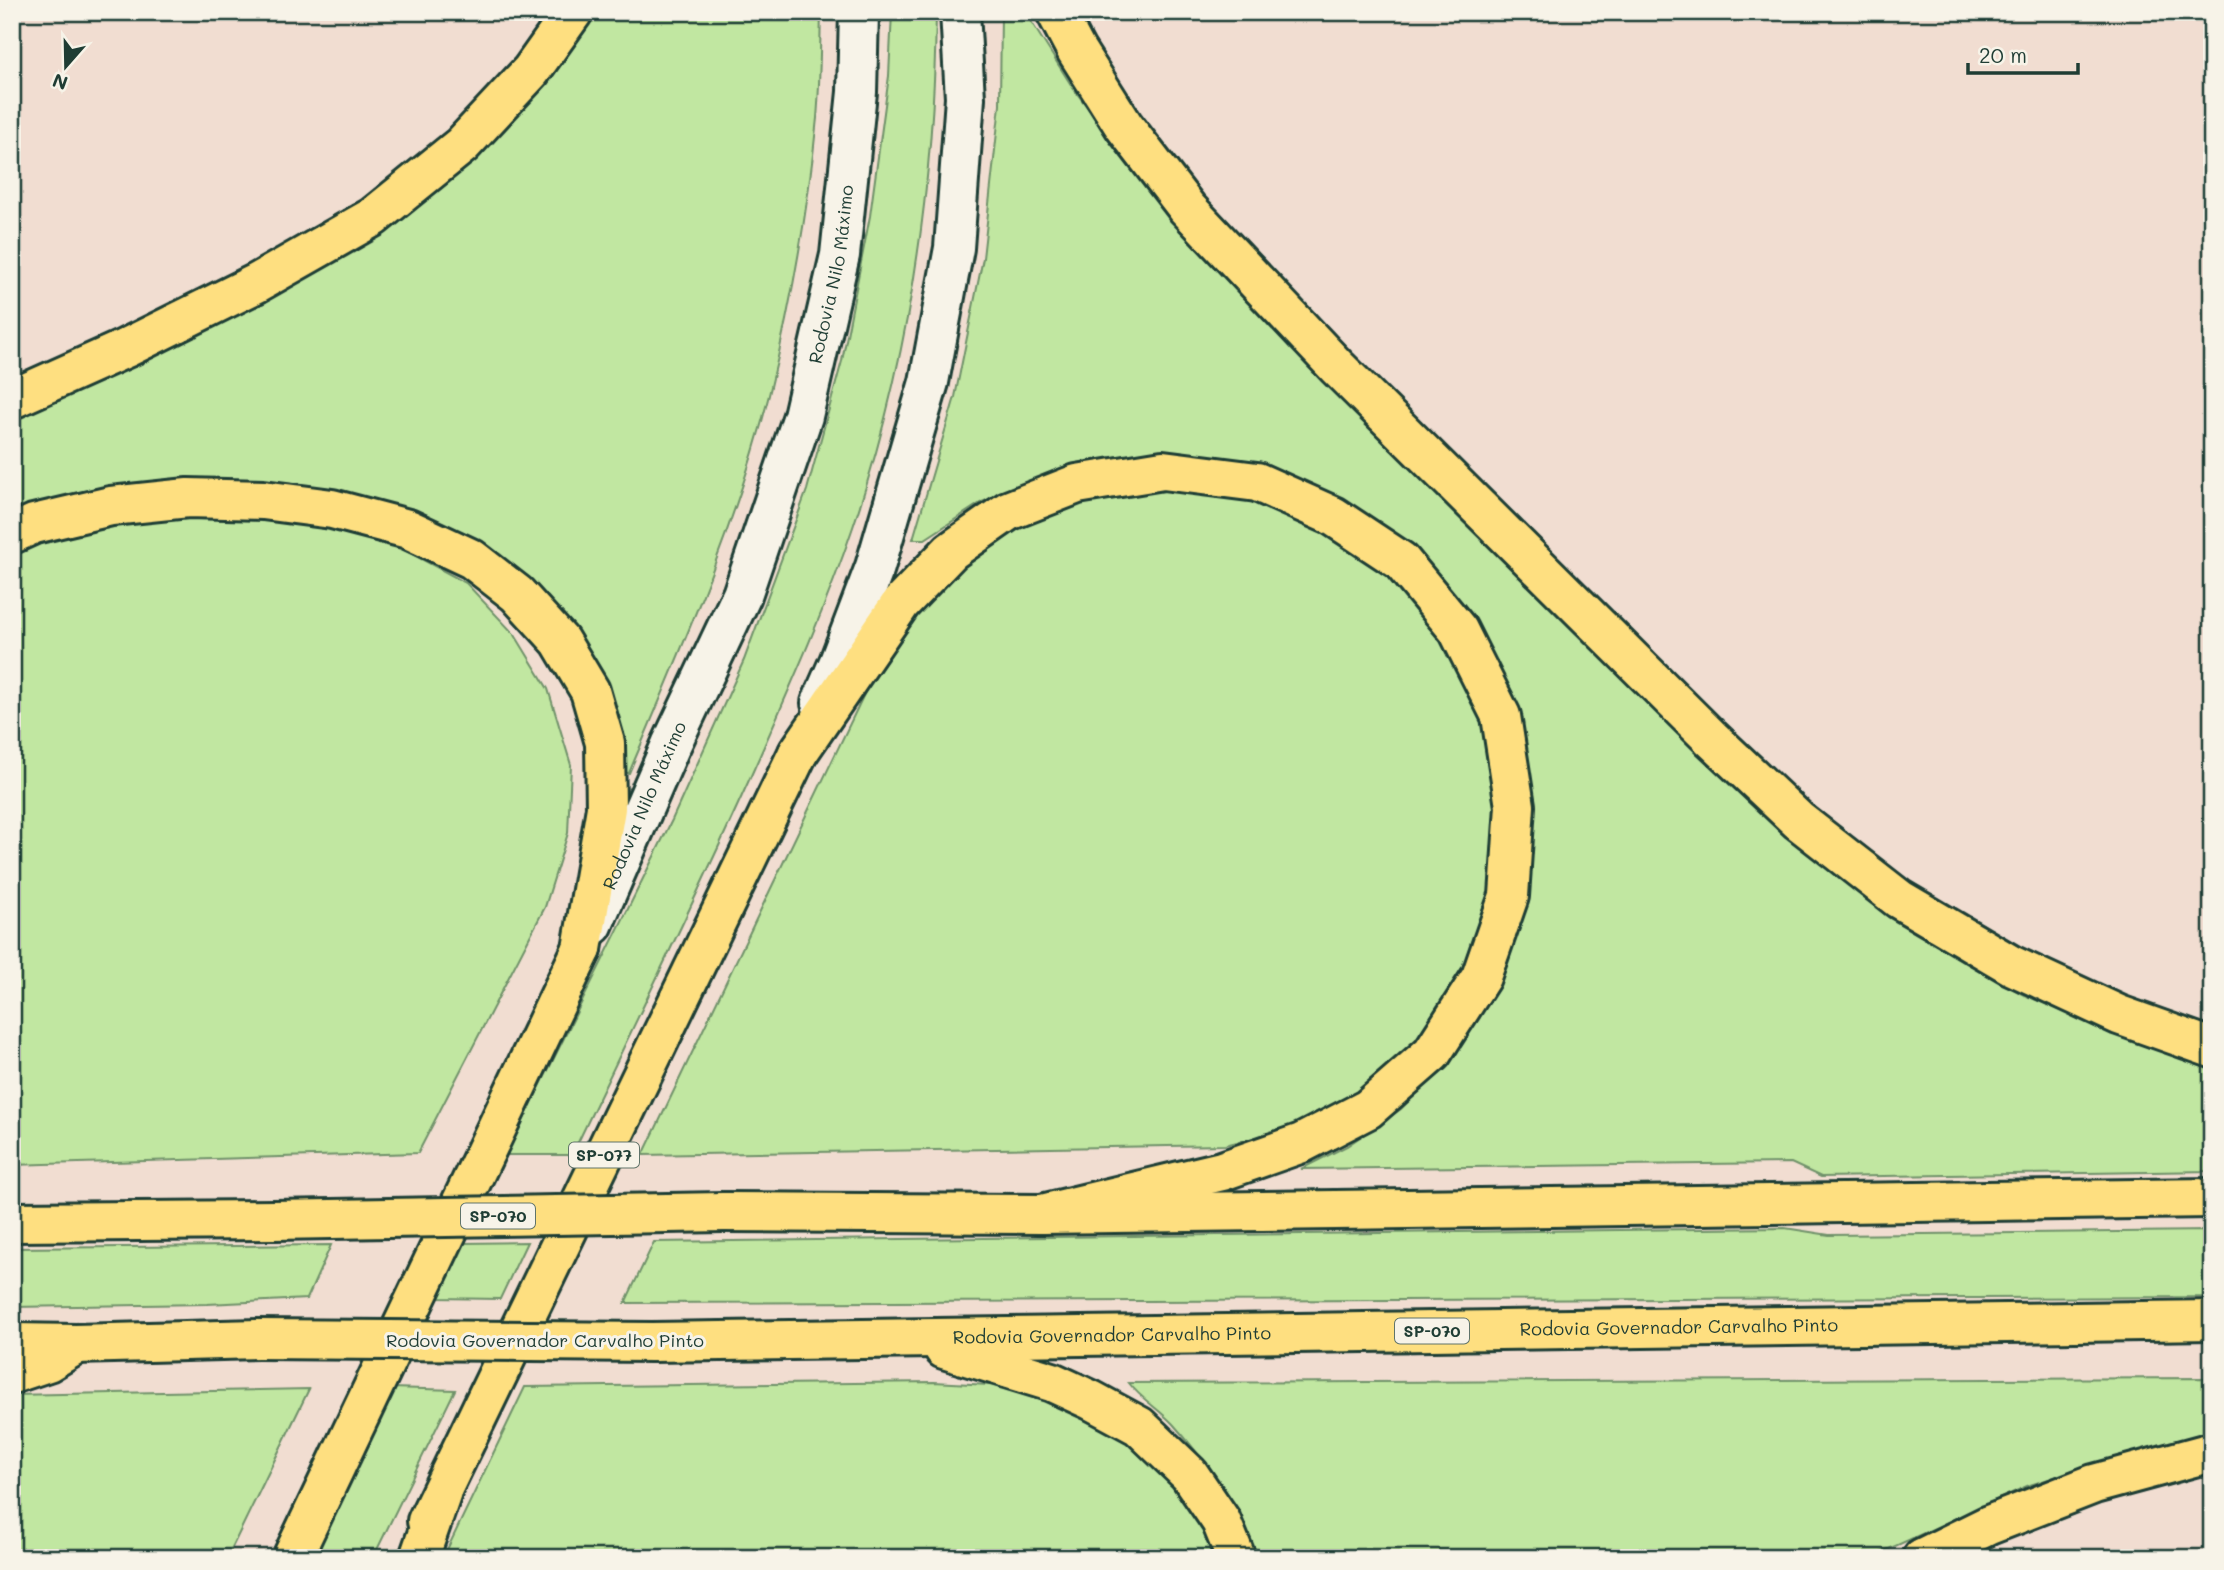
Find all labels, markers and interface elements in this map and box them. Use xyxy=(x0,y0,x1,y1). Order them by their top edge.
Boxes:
north arrow xyxy=(32,32,102,102)
scale bar xyxy=(1968,32,2079,76)
text: 20 m xyxy=(1979,41,2027,68)
text: N xyxy=(49,68,71,97)
street label: Rodovia Nilo Máximo xyxy=(802,183,858,366)
street label: Rodovia Nilo Máximo xyxy=(597,717,692,893)
road number: SP-077 xyxy=(569,1142,639,1168)
road number: SP-070 xyxy=(461,1204,535,1228)
street label: Rodovia Governador Carvalho Pinto xyxy=(1520,1312,1839,1341)
road number: SP-070 xyxy=(1395,1318,1469,1344)
street label: Rodovia Governador Carvalho Pinto xyxy=(953,1320,1272,1349)
street label: Rodovia Governador Carvalho Pinto xyxy=(386,1328,704,1352)

